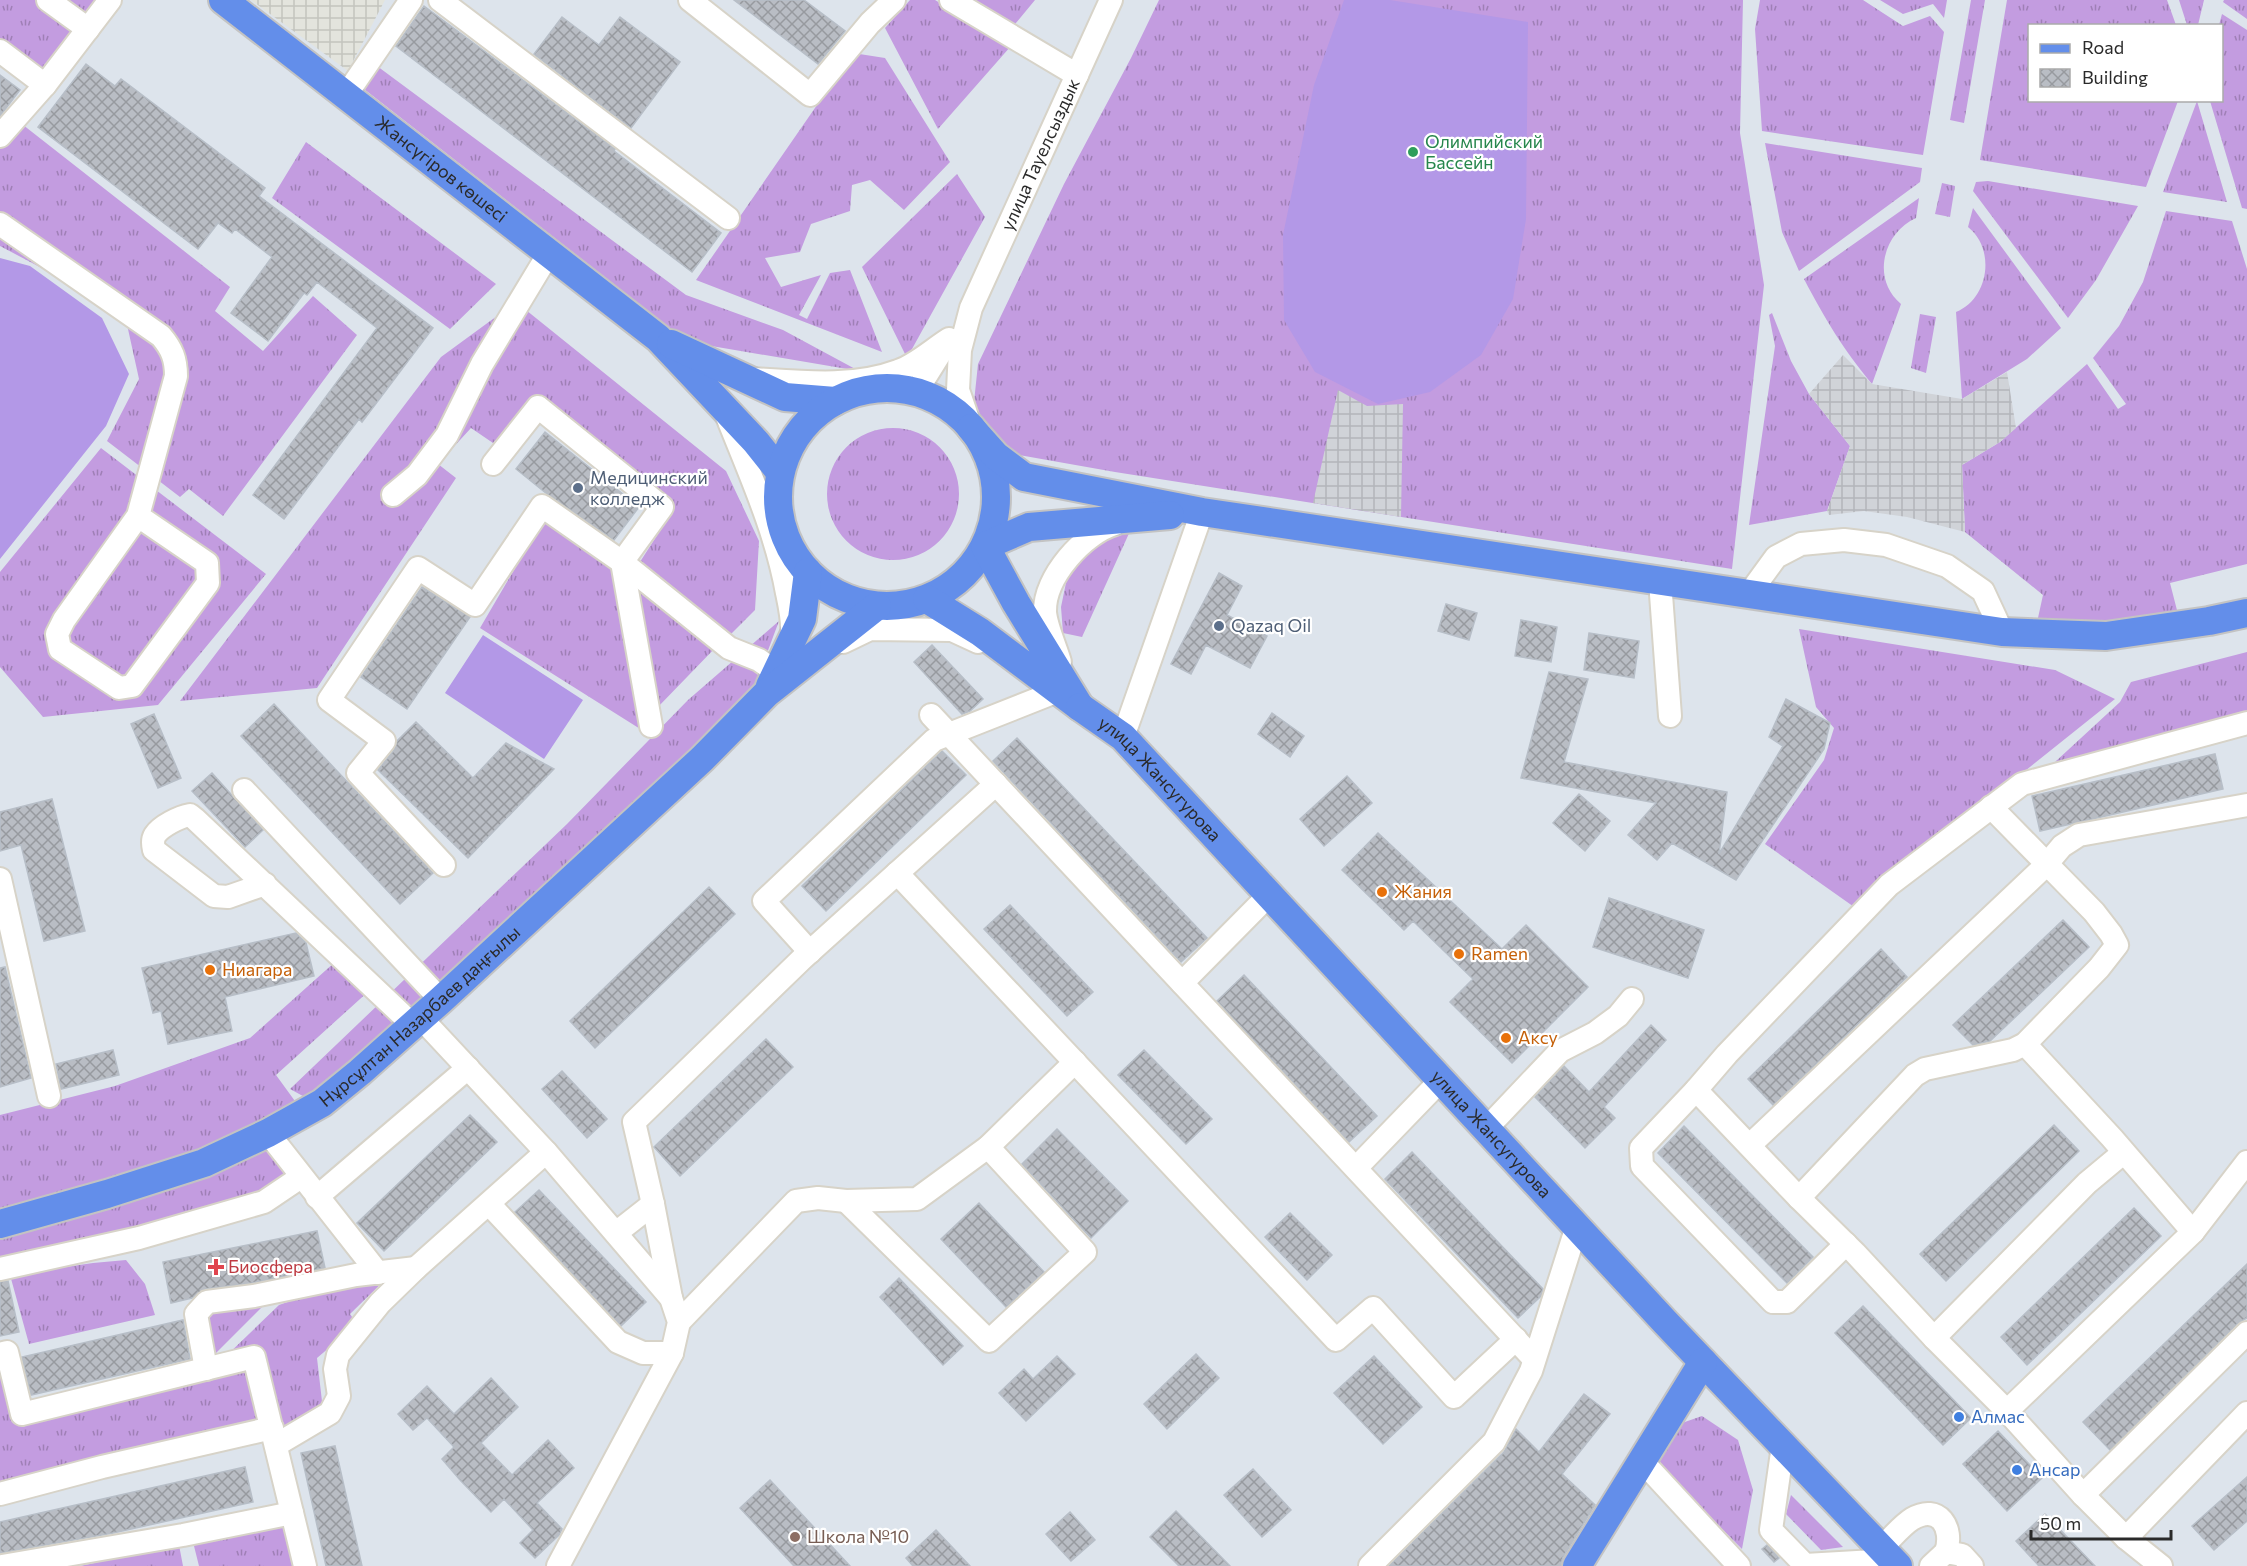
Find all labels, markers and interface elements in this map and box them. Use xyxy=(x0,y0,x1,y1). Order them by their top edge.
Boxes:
legend xyxy=(2028,24,2223,102)
text: Road xyxy=(2082,36,2124,58)
text: Building xyxy=(2082,66,2148,88)
street label: улица Тауелсыздык xyxy=(996,74,1084,234)
street label: Жансүгіров көшесі xyxy=(371,110,512,227)
place label: Олимпийский Бассейн xyxy=(1425,130,1543,173)
marker: Олимпийский Бассейн xyxy=(1406,145,1420,159)
place label: Медицинский колледж xyxy=(590,466,708,509)
marker: Медицинский колледж xyxy=(571,481,585,495)
place label: Qazaq Oil xyxy=(1231,614,1311,636)
marker: Qazaq Oil xyxy=(1212,619,1226,633)
street label: улица Жансугурова xyxy=(1095,711,1226,846)
place label: Жания xyxy=(1394,880,1452,902)
marker: Жания xyxy=(1375,885,1389,899)
street label: Нұрсұлтан Назарбаев даңғылы xyxy=(314,921,524,1111)
place label: Ramen xyxy=(1471,942,1528,964)
marker: Ramen xyxy=(1452,947,1466,961)
place label: Ниагара xyxy=(222,958,292,980)
marker: Ниагара xyxy=(203,963,217,977)
place label: Аксу xyxy=(1518,1026,1558,1048)
marker: Аксу xyxy=(1499,1031,1513,1045)
street label: улица Жансугурова xyxy=(1427,1065,1557,1202)
place label: Биосфера xyxy=(228,1255,313,1277)
marker: Биосфера xyxy=(209,1260,223,1274)
place label: Алмас xyxy=(1971,1405,2025,1427)
marker: Алмас xyxy=(1952,1410,1966,1424)
place label: Ансар xyxy=(2029,1458,2080,1480)
marker: Ансар xyxy=(2010,1463,2024,1477)
scale bar xyxy=(2031,1503,2170,1541)
text: 50 m xyxy=(2040,1512,2081,1534)
place label: Школа №10 xyxy=(807,1525,909,1547)
marker: Школа №10 xyxy=(788,1530,802,1544)

